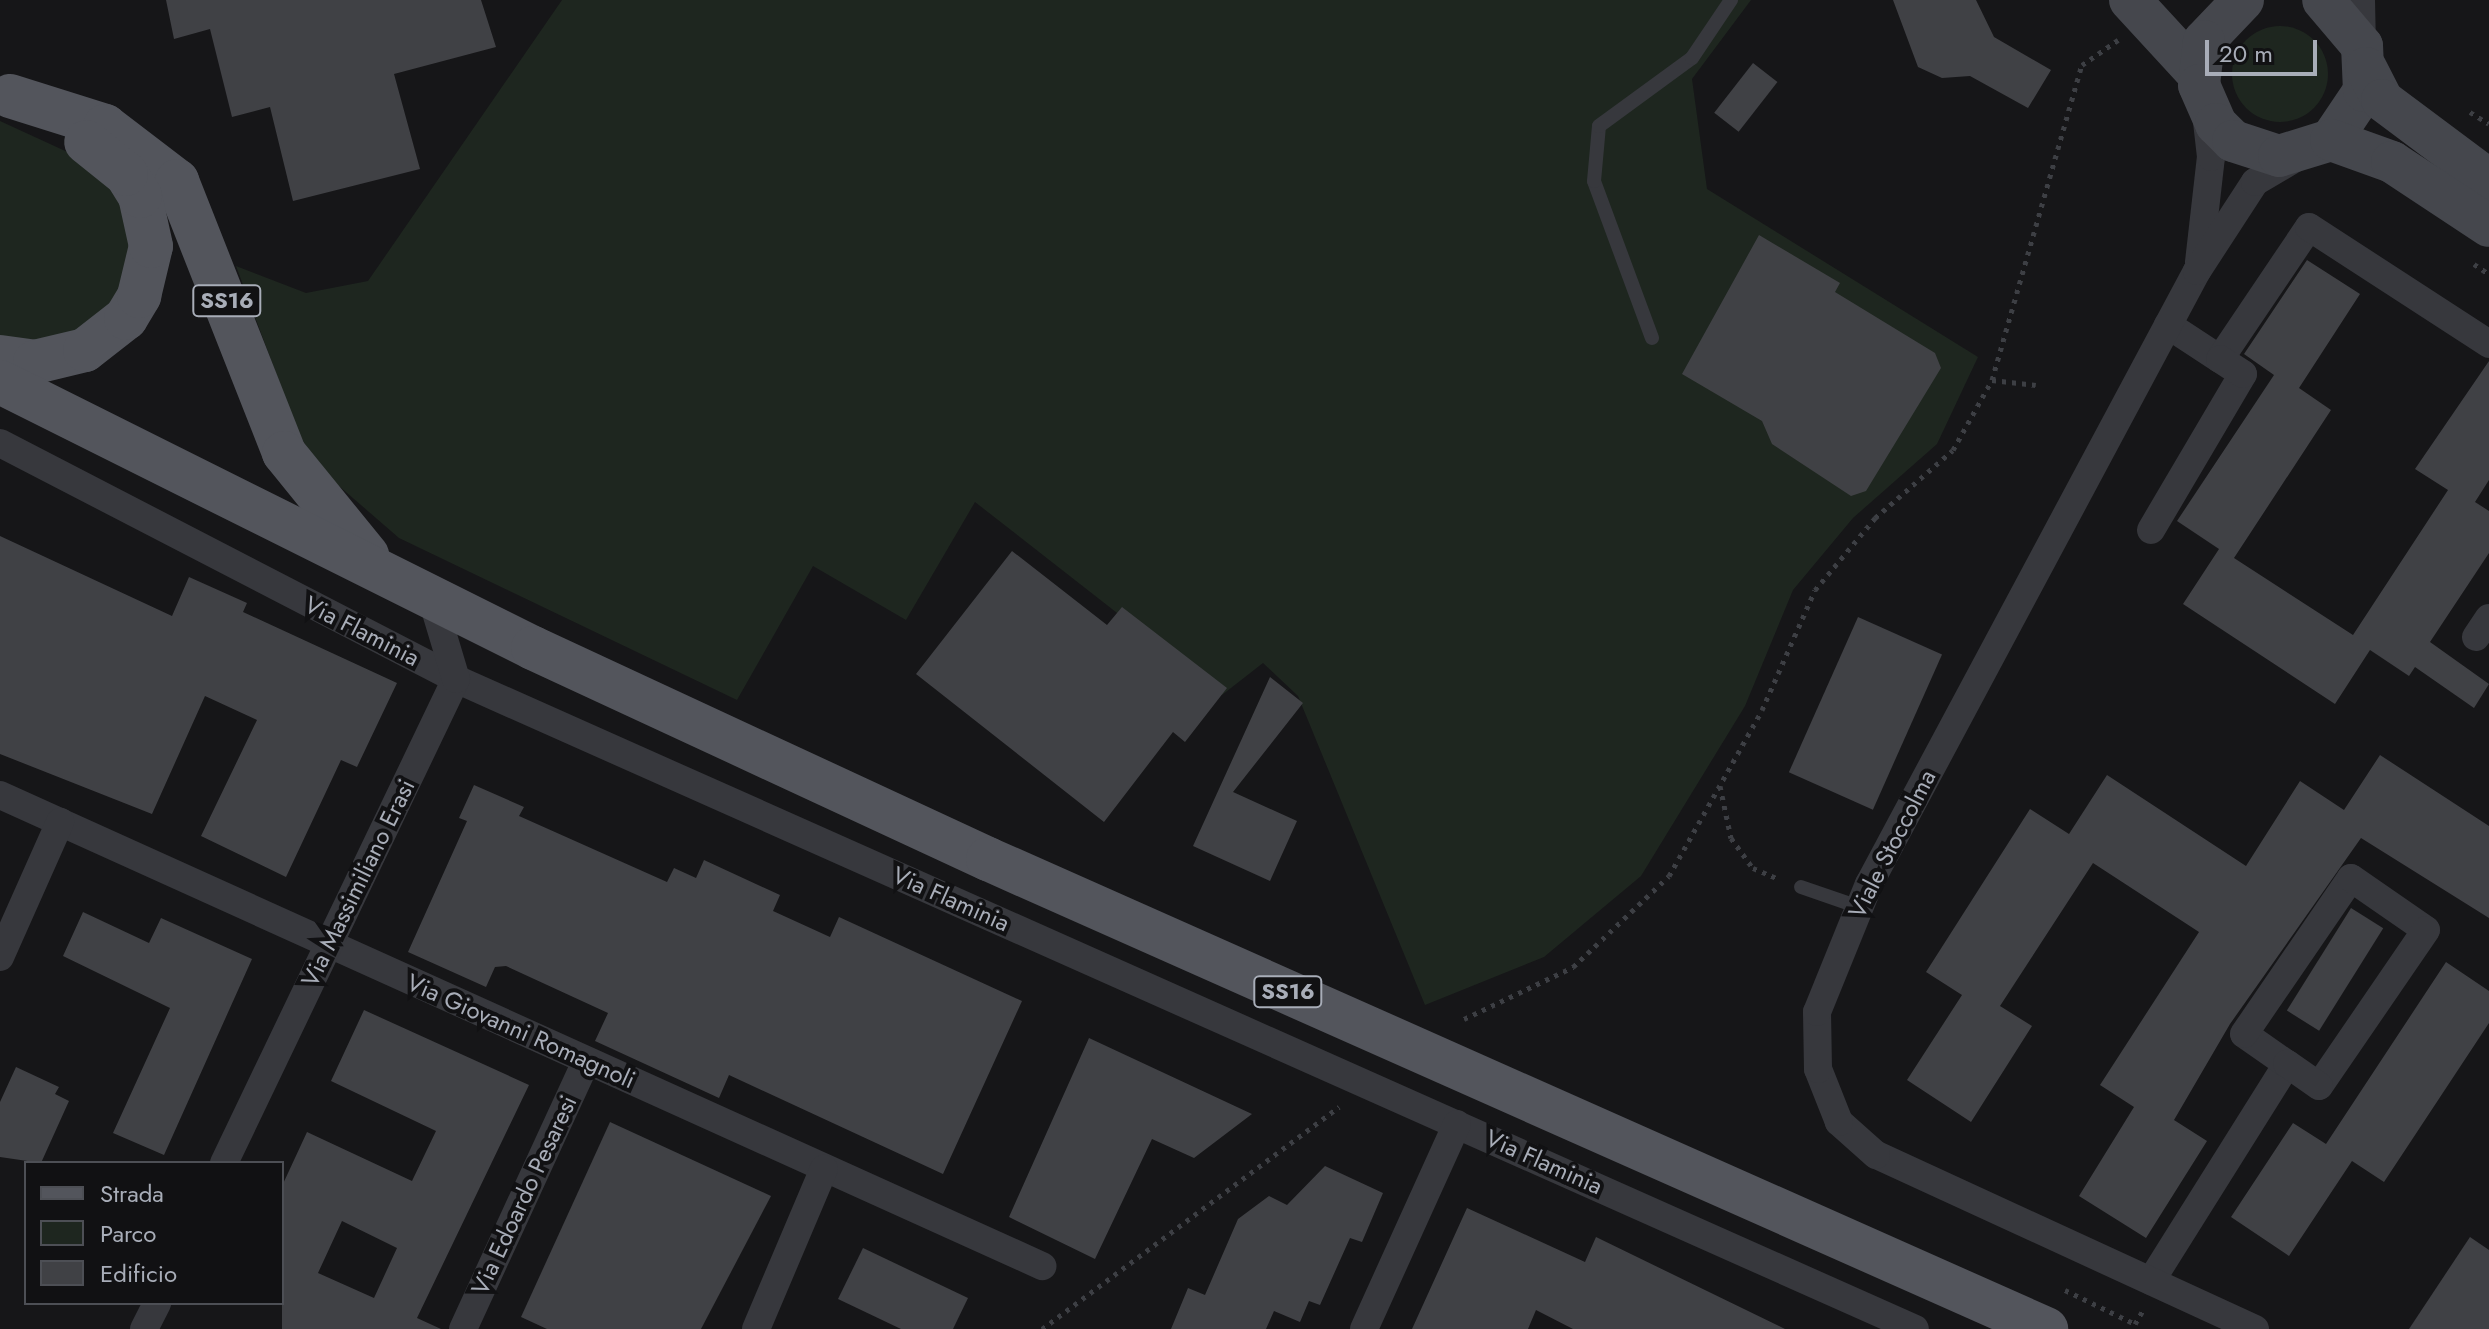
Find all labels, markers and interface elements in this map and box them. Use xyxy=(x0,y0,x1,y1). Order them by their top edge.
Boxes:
scale bar xyxy=(2209,24,2321,74)
text: 20 m xyxy=(2219,36,2273,71)
road number: SS16 xyxy=(191,283,263,319)
street label: Via Flaminia xyxy=(300,590,424,672)
street label: Viale Stoccolma xyxy=(1842,765,1942,923)
street label: Via Massimiliano Erasi xyxy=(295,774,421,992)
street label: Via Flaminia xyxy=(888,860,1014,938)
street label: Via Giovanni Romagnoli xyxy=(402,968,640,1094)
road number: SS16 xyxy=(1252,974,1324,1010)
street label: Via Edoardo Pesaresi xyxy=(465,1091,583,1299)
street label: Via Flaminia xyxy=(1481,1123,1607,1201)
legend xyxy=(24,1161,284,1305)
text: Strada xyxy=(100,1176,164,1211)
text: Parco xyxy=(100,1216,156,1251)
text: Edificio xyxy=(100,1256,177,1291)

